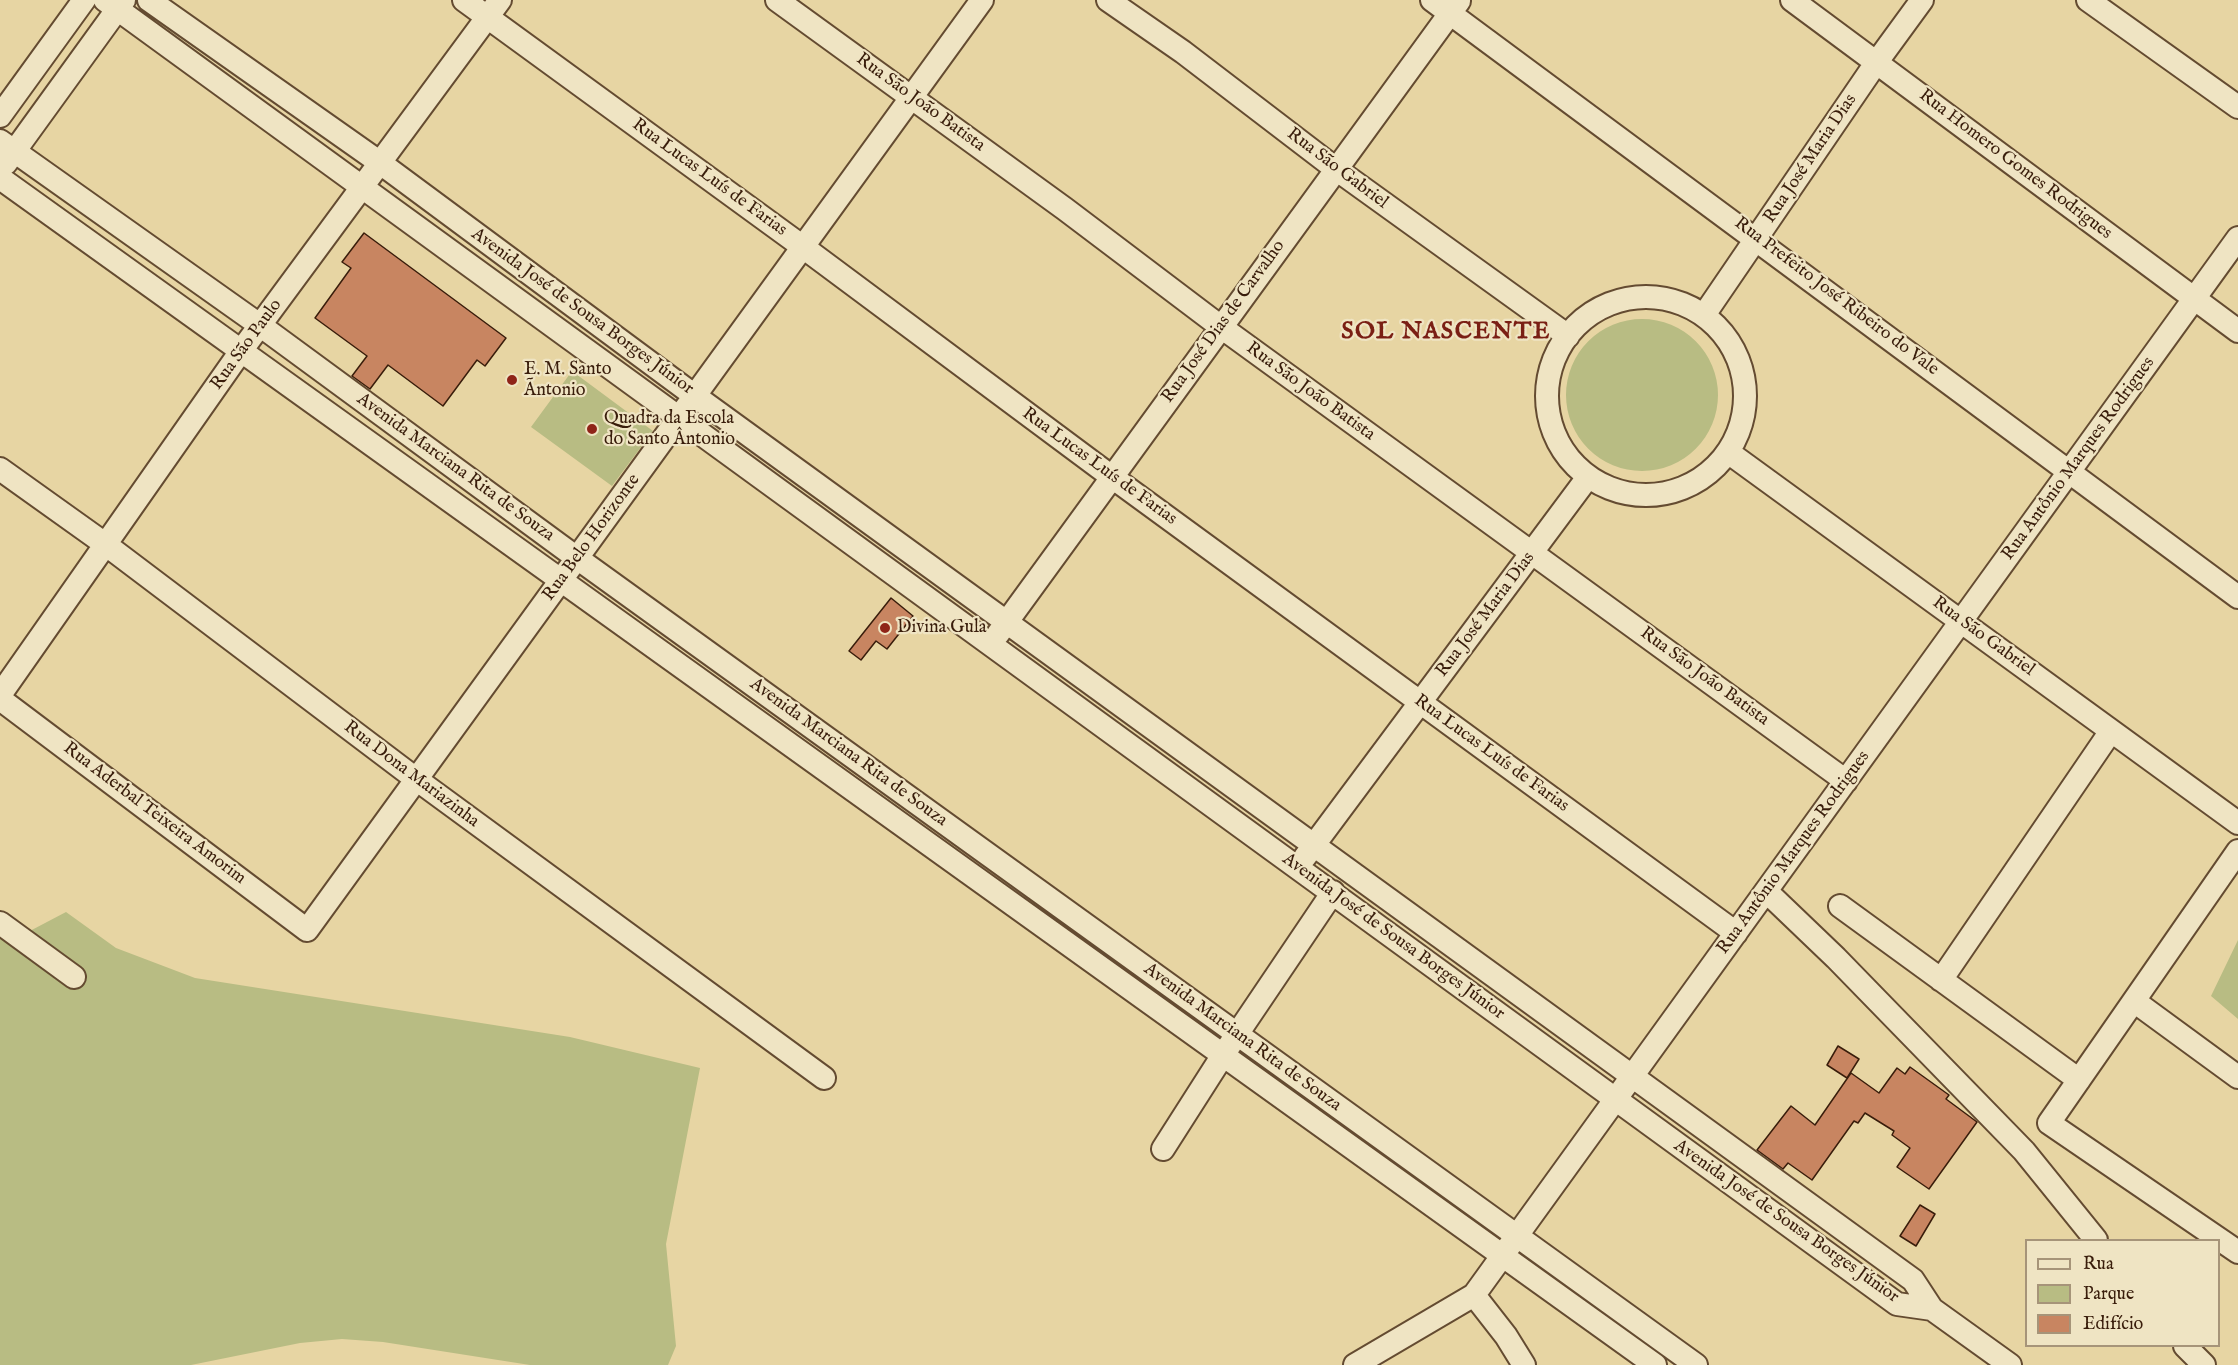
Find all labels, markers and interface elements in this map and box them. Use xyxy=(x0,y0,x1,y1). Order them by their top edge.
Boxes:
street label: Rua São João Batista xyxy=(851,49,989,157)
street label: Rua Homero Gomes Rodrigues xyxy=(1914,85,2116,245)
street label: Rua José Maria Dias xyxy=(1760,90,1862,228)
street label: Rua Lucas Luís de Farias xyxy=(627,115,791,241)
street label: Rua São Gabriel xyxy=(1282,124,1392,214)
street label: Rua Prefeito José Ribeiro do Vale xyxy=(1730,213,1942,381)
street label: Avenida José de Sousa Borges Júnior xyxy=(466,224,698,400)
street label: Rua José Dias de Carvalho xyxy=(1158,236,1290,408)
street label: Rua São Paulo xyxy=(207,295,287,395)
district label: SOL NASCENTE xyxy=(1341,319,1551,347)
street label: Rua São João Batista xyxy=(1241,338,1379,446)
street label: Rua Antônio Marques Rodrigues xyxy=(1998,353,2160,565)
place label: E. M. Santo Ãntonio xyxy=(524,359,611,401)
marker: E. M. Santo Ãntonio xyxy=(505,373,519,387)
street label: Avenida Marciana Rita de Souza xyxy=(352,389,558,547)
street label: Rua Lucas Luís de Farias xyxy=(1017,404,1181,530)
place label: Quadra da Escola do Santo Ântonio xyxy=(604,408,735,450)
marker: Quadra da Escola do Santo Ântonio xyxy=(585,422,599,436)
street label: Rua Belo Horizonte xyxy=(539,470,645,606)
street label: Rua José Maria Dias xyxy=(1432,548,1540,682)
street label: Rua São Gabriel xyxy=(1928,593,2038,681)
place label: Divina Gula xyxy=(897,617,987,639)
marker: Divina Gula xyxy=(878,621,892,635)
street label: Rua São João Batista xyxy=(1635,623,1773,731)
street label: Avenida Marciana Rita de Souza xyxy=(745,674,951,832)
street label: Rua Lucas Luís de Farias xyxy=(1409,691,1573,817)
street label: Rua Dona Mariazinha xyxy=(339,717,483,833)
street label: Rua Aderbal Teixeira Amorim xyxy=(58,738,250,890)
street label: Rua Antônio Marques Rodrigues xyxy=(1713,747,1875,959)
street label: Avenida José de Sousa Borges Júnior xyxy=(1277,849,1509,1025)
street label: Avenida Marciana Rita de Souza xyxy=(1139,959,1345,1117)
street label: Avenida José de Sousa Borges Júnior xyxy=(1669,1136,1903,1308)
legend xyxy=(2025,1239,2220,1347)
text: Rua xyxy=(2083,1253,2114,1276)
text: Parque xyxy=(2083,1283,2134,1306)
text: Edifício xyxy=(2083,1313,2143,1336)

